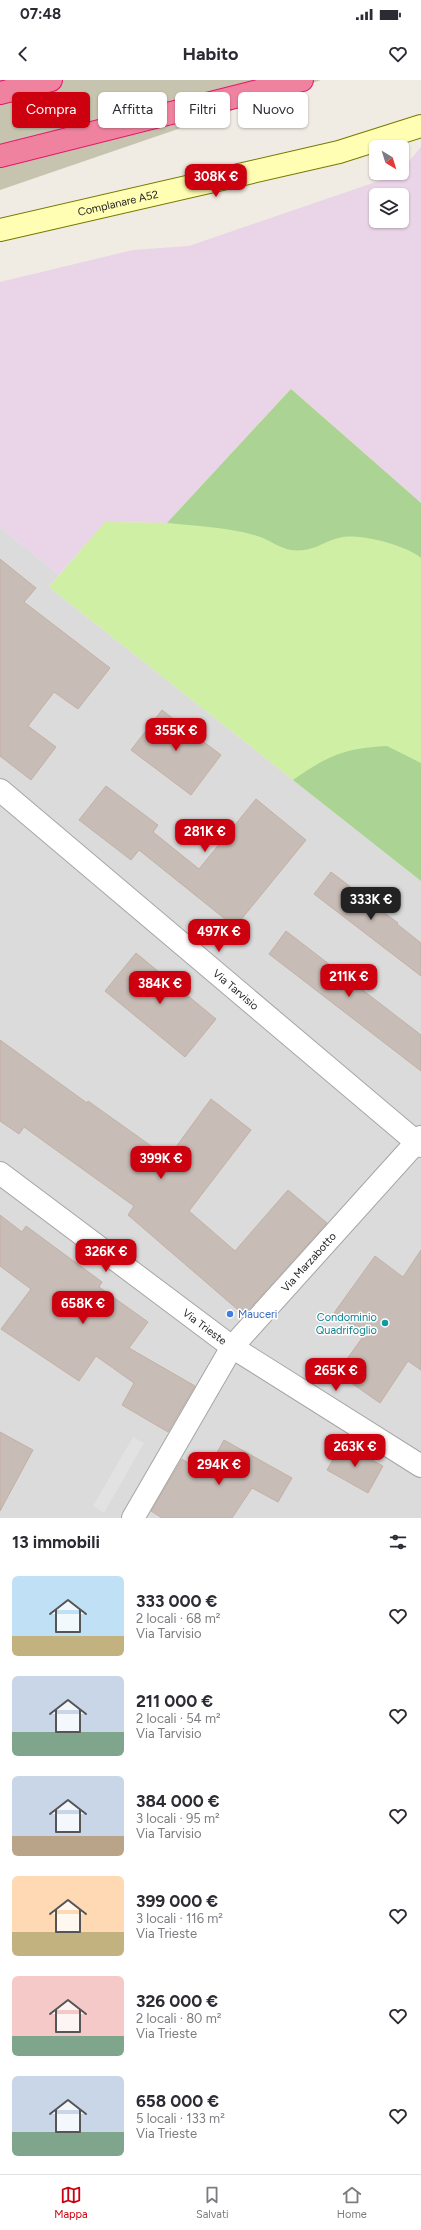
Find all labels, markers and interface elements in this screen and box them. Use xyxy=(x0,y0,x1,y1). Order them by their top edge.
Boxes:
text: 07:48 xyxy=(20,5,61,23)
icon: back xyxy=(12,43,34,65)
text: Habito xyxy=(182,43,239,65)
icon: heart xyxy=(387,43,409,65)
chip: Compra xyxy=(12,92,90,128)
chip: Affitta xyxy=(98,92,167,128)
chip: Filtri xyxy=(175,92,230,128)
chip: Nuovo xyxy=(238,92,308,128)
north arrow xyxy=(369,140,409,180)
map controls xyxy=(369,140,409,228)
pin: 308K € xyxy=(183,164,249,198)
text: 308K € xyxy=(194,169,238,184)
street label: Complanare A52 xyxy=(76,187,160,218)
button: layers xyxy=(369,188,409,228)
pin: 355K € xyxy=(143,718,209,752)
text: 355K € xyxy=(154,723,198,738)
pin: 281K € xyxy=(172,819,238,853)
text: 281K € xyxy=(184,824,226,839)
pin: 333K € xyxy=(338,887,404,921)
text: 333K € xyxy=(350,892,392,907)
pin: 497K € xyxy=(186,919,252,953)
text: 497K € xyxy=(197,924,241,939)
pin: 211K € xyxy=(316,964,382,998)
street label: Via Tarvisio xyxy=(210,967,261,1012)
text: 211K € xyxy=(329,969,369,984)
pin: 384K € xyxy=(127,971,193,1005)
text: 384K € xyxy=(138,976,182,991)
pin: 399K € xyxy=(128,1146,194,1180)
text: 399K € xyxy=(139,1151,183,1166)
street label: Via Marzabotto xyxy=(278,1229,339,1294)
pin: 326K € xyxy=(73,1239,139,1273)
text: 326K € xyxy=(84,1244,128,1259)
pin: 658K € xyxy=(50,1291,116,1325)
text: 658K € xyxy=(61,1296,105,1311)
street label: Via Trieste xyxy=(180,1306,229,1347)
place label: Mauceri xyxy=(238,1308,277,1321)
marker: Mauceri xyxy=(225,1309,235,1319)
place label: Condominio Quadrifoglio xyxy=(316,1311,377,1337)
marker: Condominio Quadrifoglio xyxy=(380,1318,390,1328)
pin: 265K € xyxy=(303,1358,369,1392)
text: 265K € xyxy=(314,1363,358,1378)
pin: 263K € xyxy=(322,1434,388,1468)
text: 263K € xyxy=(333,1439,377,1454)
pin: 294K € xyxy=(186,1452,252,1486)
text: 294K € xyxy=(197,1457,241,1472)
icon: filters xyxy=(387,1531,409,1553)
text: 13 immobili xyxy=(12,1532,100,1552)
text: 333 000 € xyxy=(136,1591,217,1611)
icon: home xyxy=(44,1592,92,1640)
icon: heart xyxy=(387,1605,409,1627)
text: 2 locali · 68 m² xyxy=(136,1611,220,1626)
text: Via Tarvisio xyxy=(136,1626,202,1641)
text: 211 000 € xyxy=(136,1691,213,1711)
icon: home xyxy=(44,1692,92,1740)
icon: heart xyxy=(387,1705,409,1727)
text: 2 locali · 54 m² xyxy=(136,1711,221,1726)
text: Via Tarvisio xyxy=(136,1726,202,1741)
text: 384 000 € xyxy=(136,1791,220,1811)
icon: home xyxy=(44,1792,92,1840)
icon: heart xyxy=(387,1805,409,1827)
text: 3 locali · 95 m² xyxy=(136,1811,220,1826)
text: Via Tarvisio xyxy=(136,1826,202,1841)
text: 399 000 € xyxy=(136,1891,218,1911)
icon: home xyxy=(44,1892,92,1940)
icon: heart xyxy=(387,1905,409,1927)
text: 3 locali · 116 m² xyxy=(136,1911,223,1926)
text: Via Trieste xyxy=(136,1926,197,1941)
text: 326 000 € xyxy=(136,1991,218,2011)
icon: home xyxy=(44,1992,92,2040)
icon: heart xyxy=(387,2005,409,2027)
text: 2 locali · 80 m² xyxy=(136,2011,221,2026)
text: Via Trieste xyxy=(136,2026,197,2041)
text: 658 000 € xyxy=(136,2091,219,2111)
icon: home xyxy=(44,2092,92,2140)
icon: heart xyxy=(387,2105,409,2127)
text: 5 locali · 133 m² xyxy=(136,2111,225,2126)
text: Via Trieste xyxy=(136,2126,197,2141)
tab: Mappa xyxy=(54,2184,88,2221)
tab: Salvati xyxy=(196,2184,229,2221)
tab: Home xyxy=(337,2184,367,2221)

